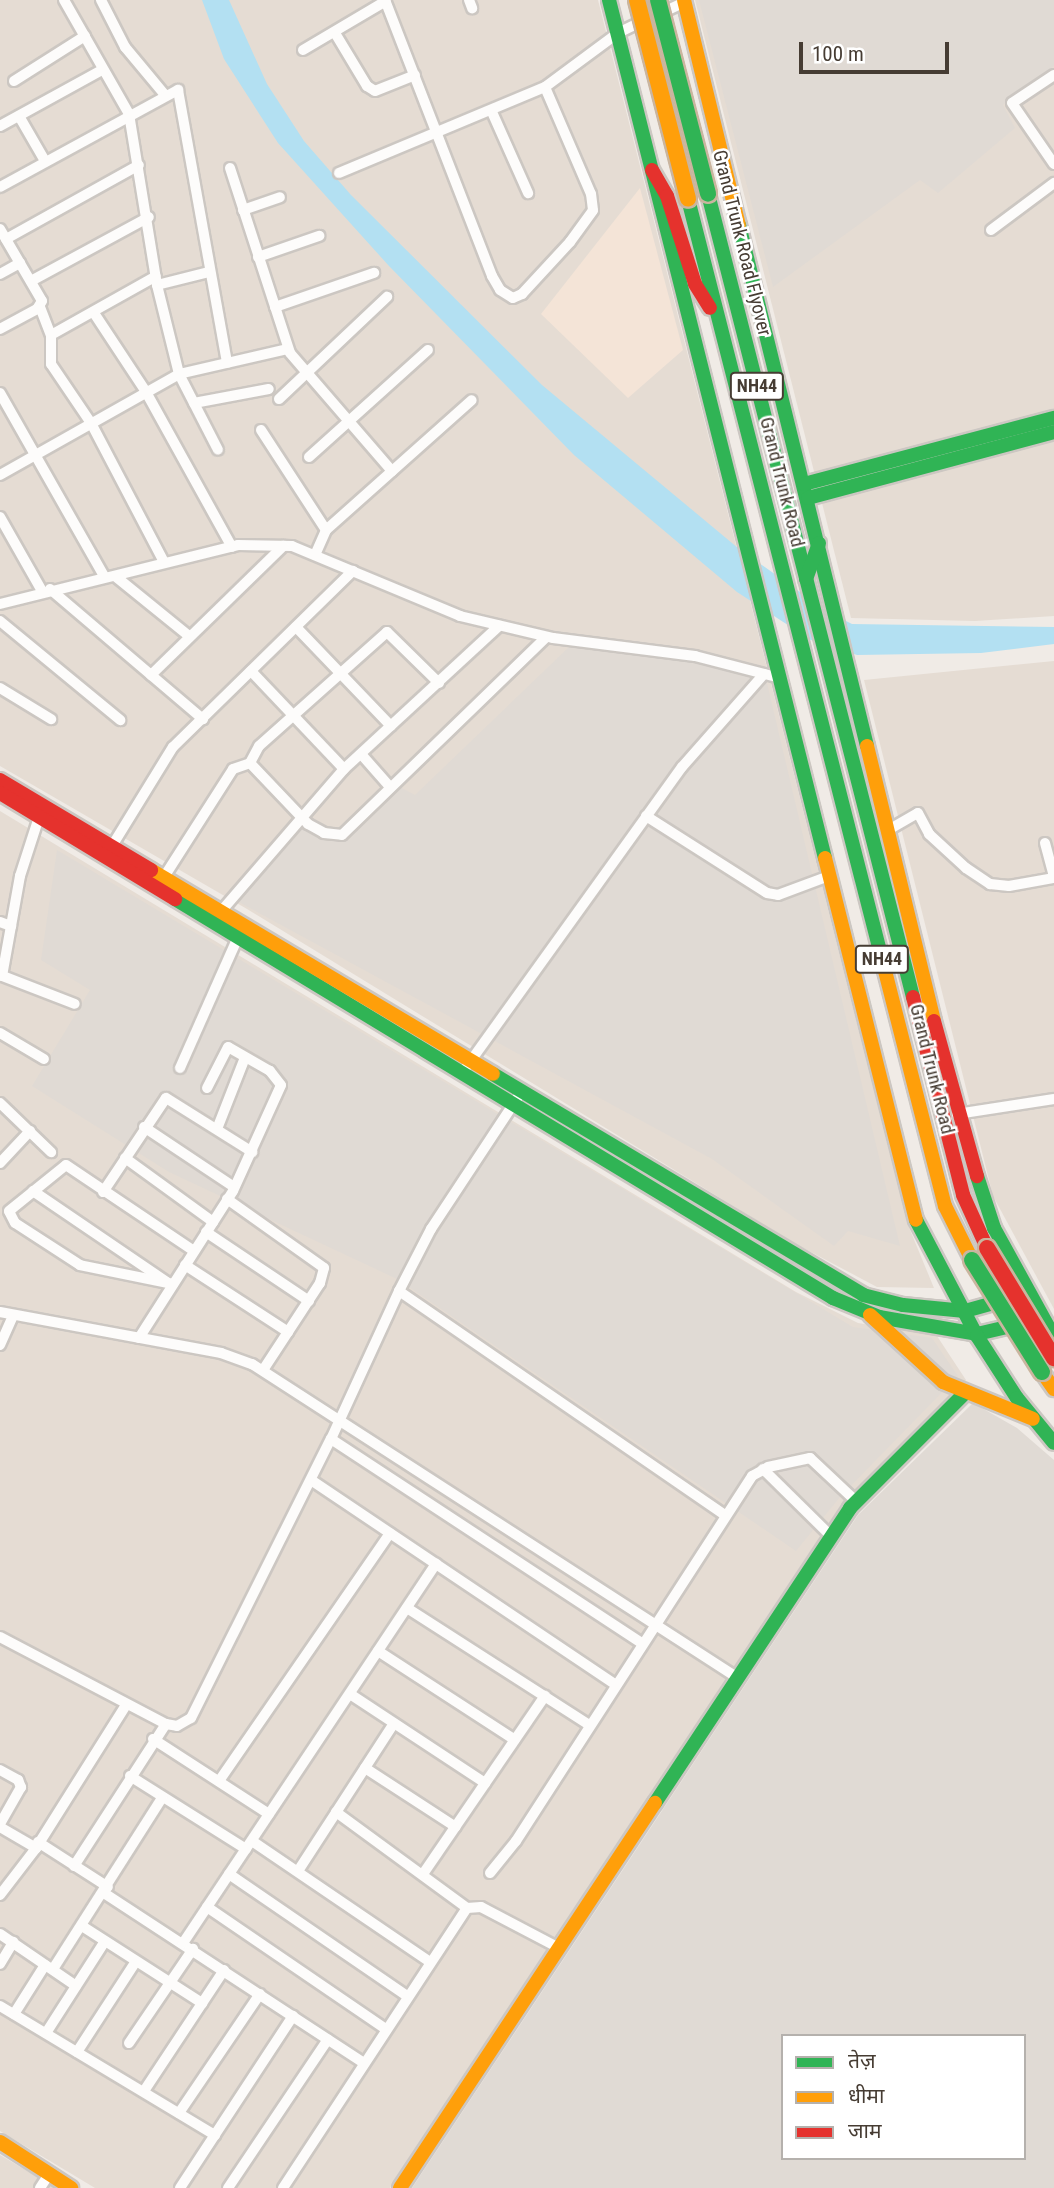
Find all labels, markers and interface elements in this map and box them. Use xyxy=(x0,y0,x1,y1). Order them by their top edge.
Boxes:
scale bar xyxy=(802,28,953,72)
text: 100 m xyxy=(812,42,864,66)
street label: Grand Trunk Road Flyover xyxy=(708,148,776,338)
road number: NH44 xyxy=(729,372,785,400)
street label: Grand Trunk Road xyxy=(755,415,809,549)
road number: NH44 xyxy=(854,944,910,974)
street label: Grand Trunk Road xyxy=(905,1002,959,1136)
legend xyxy=(781,2034,1026,2160)
text: तेज़ xyxy=(848,2049,876,2073)
text: धीमा xyxy=(848,2084,884,2108)
text: जाम xyxy=(848,2119,882,2143)

